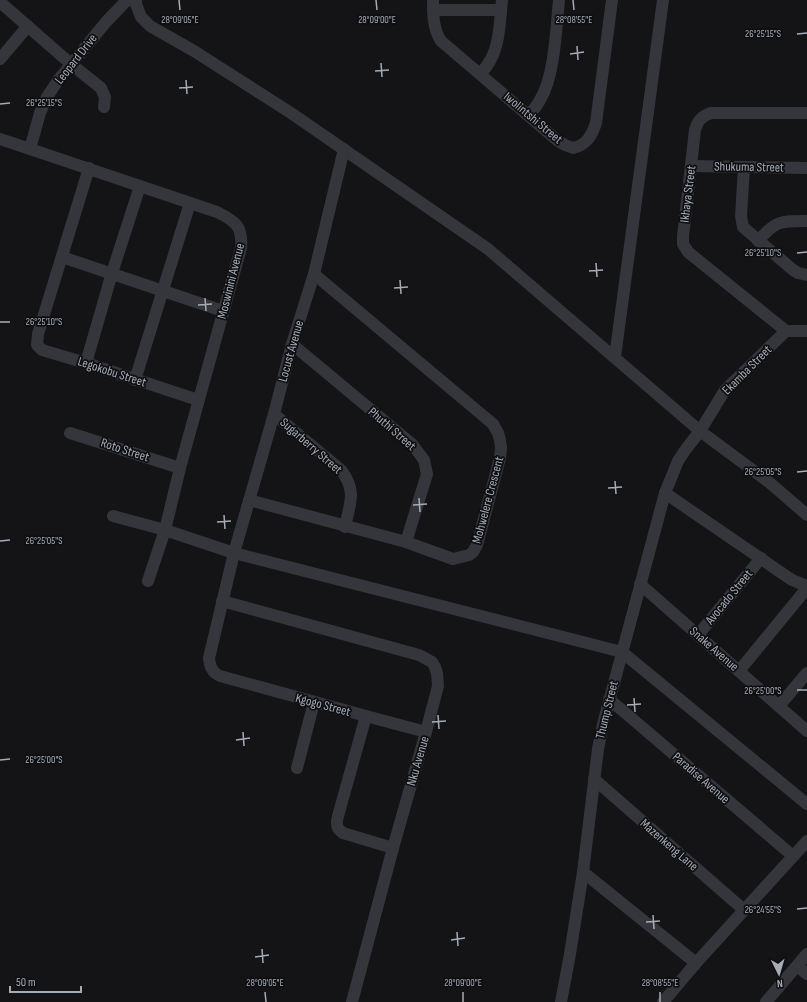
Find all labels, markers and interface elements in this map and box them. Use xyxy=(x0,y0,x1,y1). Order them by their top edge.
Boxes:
text: 28°09'05"E xyxy=(161,14,199,26)
text: 28°09'00"E xyxy=(358,14,396,26)
text: 28°08'55"E xyxy=(556,14,592,26)
text: 26°25'15"S xyxy=(745,28,781,40)
street label: Leopard Drive xyxy=(51,31,101,87)
street label: Iwolintshi Street xyxy=(500,89,566,147)
text: 26°25'15"S xyxy=(26,97,62,109)
street label: Shukuma Street xyxy=(714,158,784,176)
street label: Ikhaya Street xyxy=(677,165,699,223)
street label: Moswinini Avenue xyxy=(214,242,248,320)
text: 26°25'10"S xyxy=(745,247,781,259)
text: 26°25'10"S xyxy=(26,316,62,328)
street label: Locust Avenue xyxy=(275,318,307,384)
street label: Ekamba Street xyxy=(719,342,775,398)
street label: Legokobu Street xyxy=(76,353,148,391)
street label: Phuthi Street xyxy=(365,404,419,454)
street label: Sugarberry Street xyxy=(277,415,345,477)
street label: Roto Street xyxy=(99,435,151,465)
street label: Mohwelere Crescent xyxy=(469,455,507,545)
text: 26°25'05"S xyxy=(745,466,781,478)
text: 26°25'05"S xyxy=(26,535,62,547)
street label: Avocado Street xyxy=(701,566,756,628)
street label: Snake Avenue xyxy=(686,623,742,675)
street label: Thump Street xyxy=(592,679,622,741)
text: 26°25'00"S xyxy=(744,685,782,697)
street label: Kgogo Street xyxy=(294,690,352,720)
street label: Nku Avenue xyxy=(403,734,433,788)
street label: Paradise Avenue xyxy=(669,749,733,807)
text: 26°25'00"S xyxy=(25,754,63,766)
street label: Mazenkeng Lane xyxy=(637,816,701,874)
text: 26°24'55"S xyxy=(745,904,781,916)
north arrow xyxy=(759,954,799,994)
scale bar xyxy=(10,968,81,994)
text: 50 m xyxy=(16,975,36,990)
text: 28°09'05"E xyxy=(246,977,284,989)
text: 28°09'00"E xyxy=(444,977,482,989)
text: 28°08'55"E xyxy=(642,977,678,989)
text: N xyxy=(776,977,783,990)

